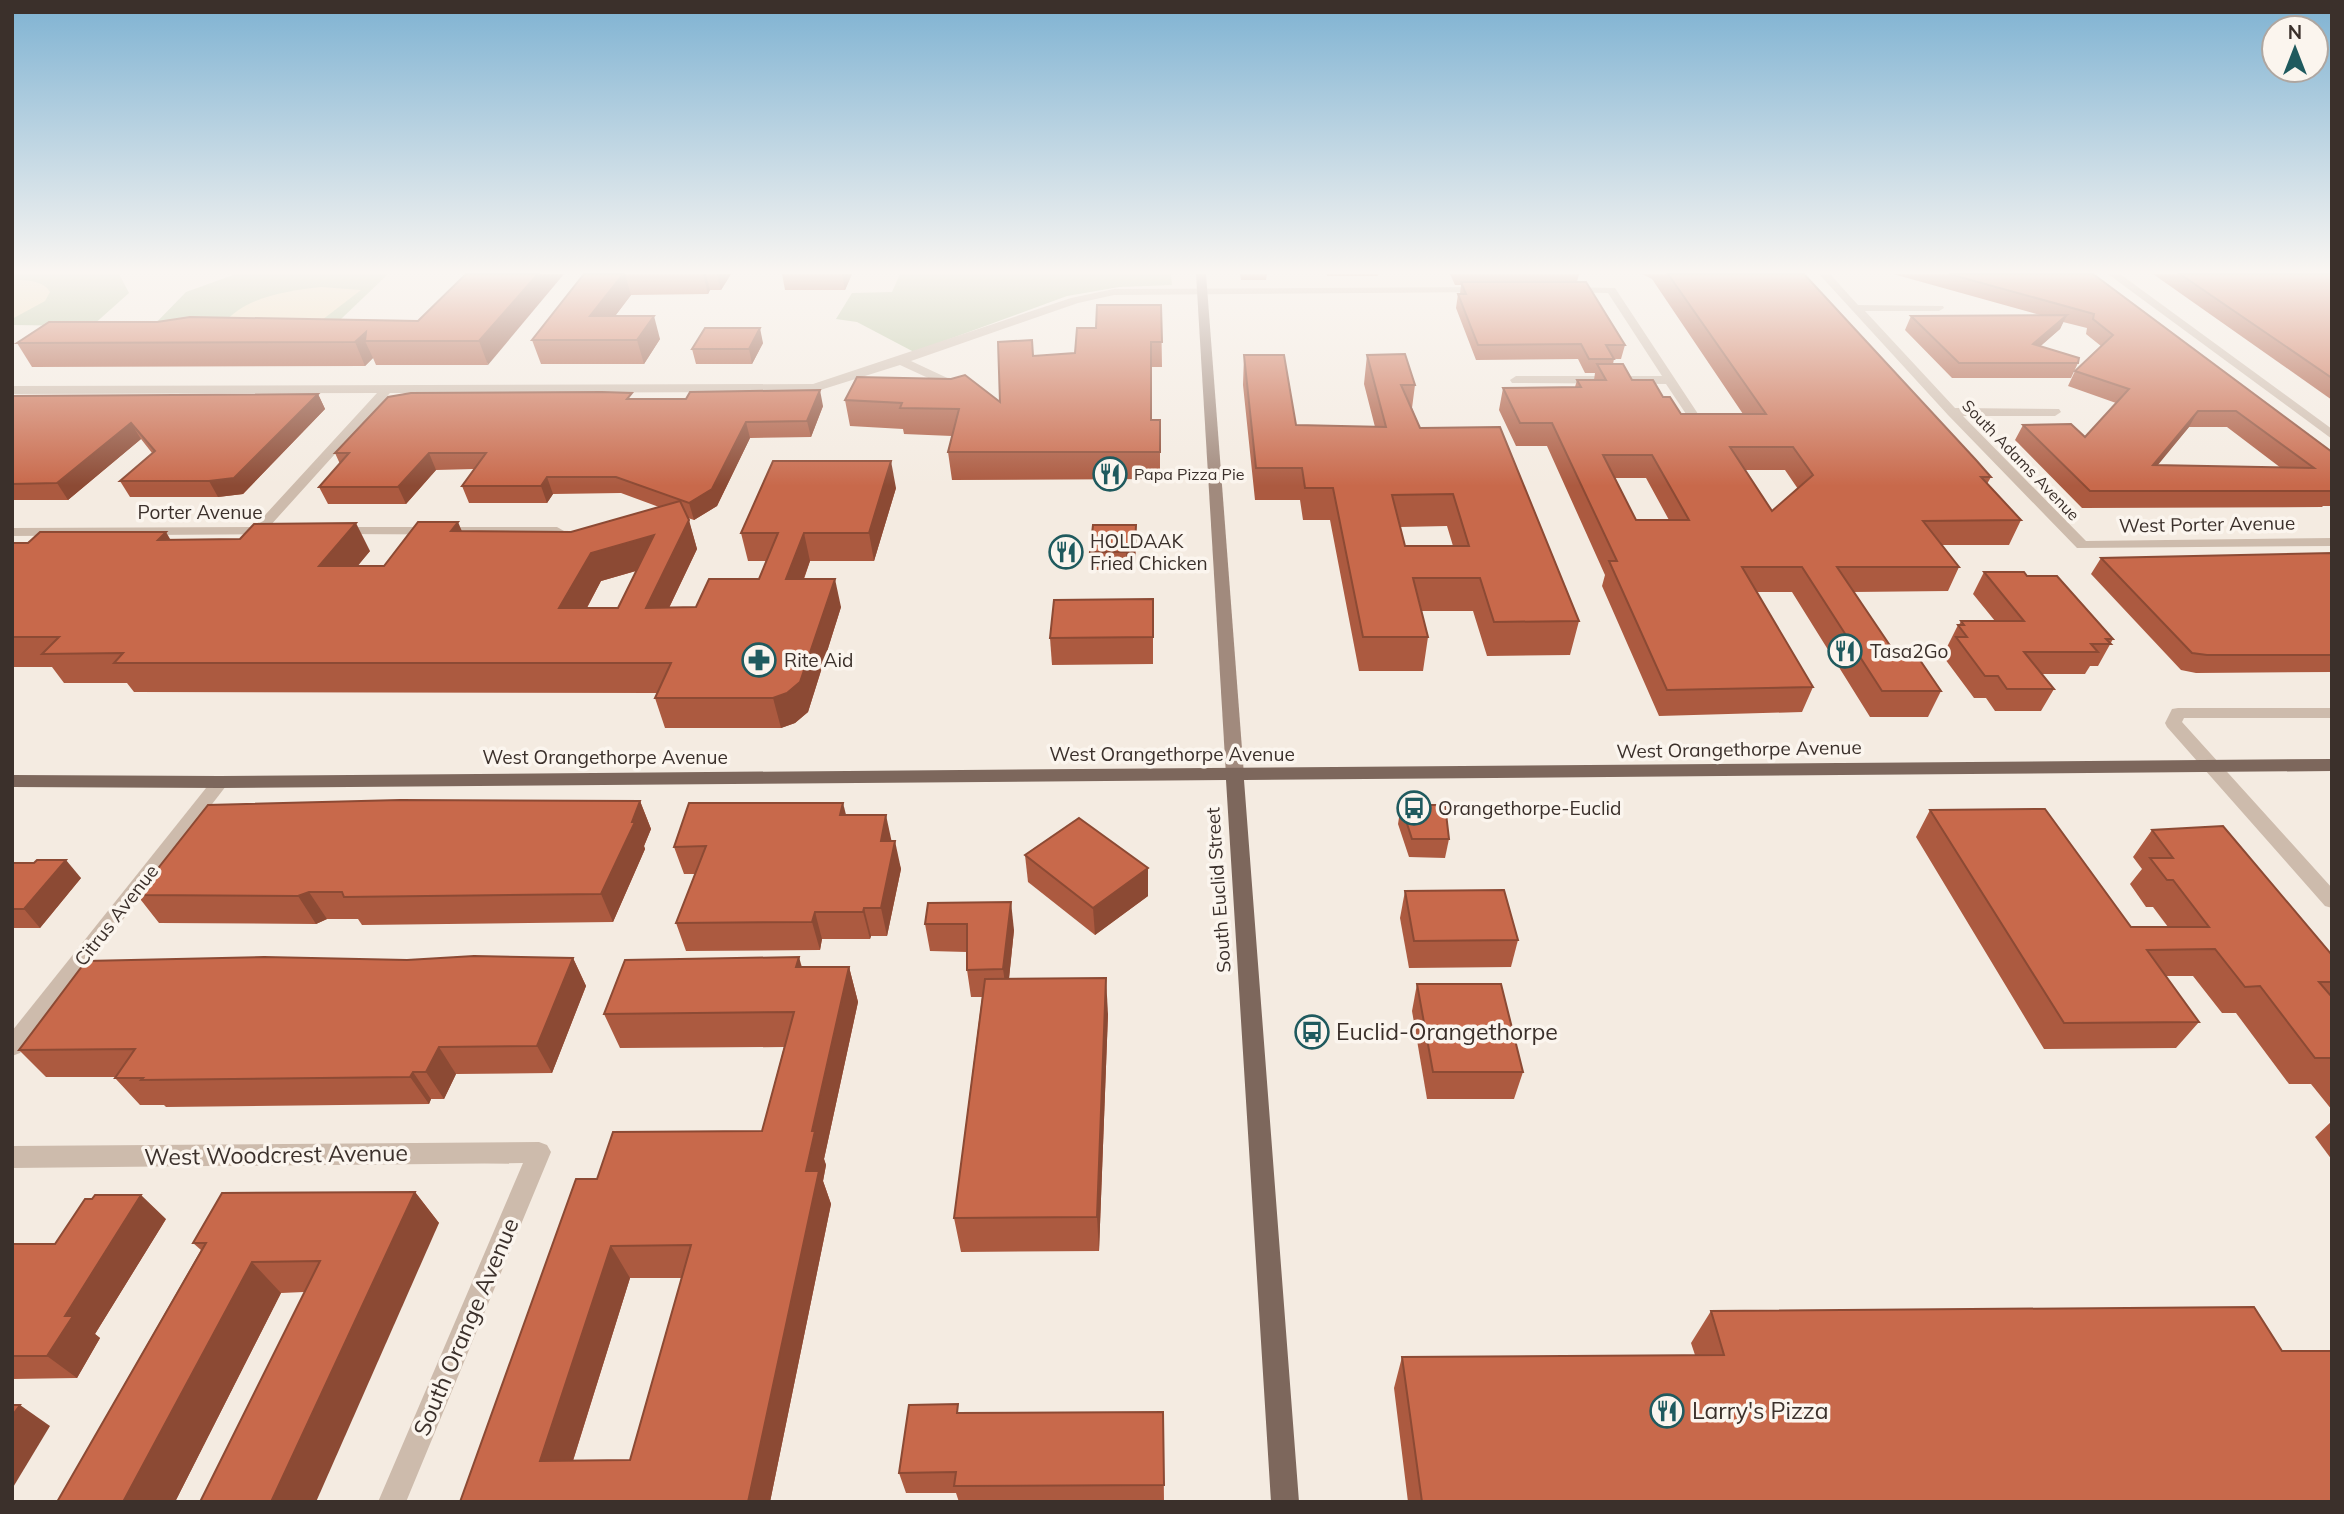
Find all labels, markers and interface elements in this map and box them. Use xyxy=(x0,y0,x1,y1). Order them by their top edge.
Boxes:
north arrow xyxy=(2260,14,2330,84)
text: N xyxy=(2288,20,2302,44)
street label: South Adams Avenue xyxy=(1958,395,2084,525)
restaurant icon: Papa Pizza Pie xyxy=(1091,455,1129,493)
place label: Papa Pizza Pie xyxy=(1134,464,1244,484)
street label: Porter Avenue xyxy=(137,500,263,524)
street label: West Porter Avenue xyxy=(2119,510,2295,538)
place label: HOLDAAK Fried Chicken xyxy=(1090,529,1208,575)
restaurant icon: HOLDAAK Fried Chicken xyxy=(1047,533,1085,571)
restaurant icon: Tasa2Go xyxy=(1826,632,1864,670)
place label: Tasa2Go xyxy=(1870,639,1948,663)
pharmacy icon: Rite Aid xyxy=(740,641,778,679)
place label: Rite Aid xyxy=(784,648,853,672)
street label: West Orangethorpe Avenue xyxy=(1616,735,1862,763)
street label: West Orangethorpe Avenue xyxy=(1049,742,1295,766)
street label: West Orangethorpe Avenue xyxy=(482,745,728,769)
bus stop icon: Orangethorpe-Euclid xyxy=(1395,789,1433,827)
place label: Orangethorpe-Euclid xyxy=(1438,796,1621,820)
street label: South Euclid Street xyxy=(1200,806,1236,974)
street label: Citrus Avenue xyxy=(69,859,163,971)
bus stop icon: Euclid-Orangethorpe xyxy=(1293,1013,1331,1051)
place label: Euclid-Orangethorpe xyxy=(1336,1017,1558,1046)
street label: West Woodcrest Avenue xyxy=(144,1138,408,1171)
street label: South Orange Avenue xyxy=(406,1213,525,1440)
restaurant icon: Larry's Pizza xyxy=(1648,1392,1686,1430)
place label: Larry's Pizza xyxy=(1692,1396,1828,1425)

